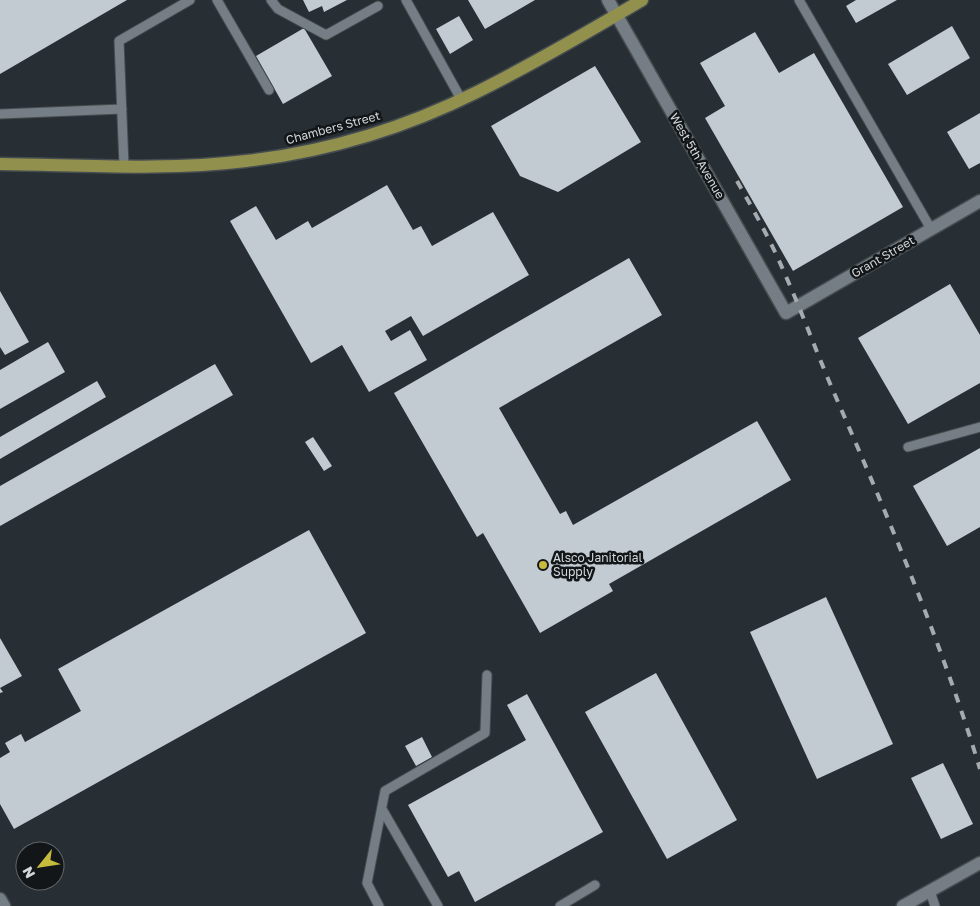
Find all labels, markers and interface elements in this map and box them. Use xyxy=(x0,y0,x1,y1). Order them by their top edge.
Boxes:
street label: Chambers Street xyxy=(284,108,382,147)
street label: West 5th Avenue xyxy=(667,110,728,201)
street label: Grant Street xyxy=(849,232,917,281)
place label: Alsco Janitorial Supply xyxy=(553,550,642,579)
marker: Alsco Janitorial Supply xyxy=(537,559,549,571)
north arrow xyxy=(15,841,65,891)
text: N xyxy=(18,864,38,882)

